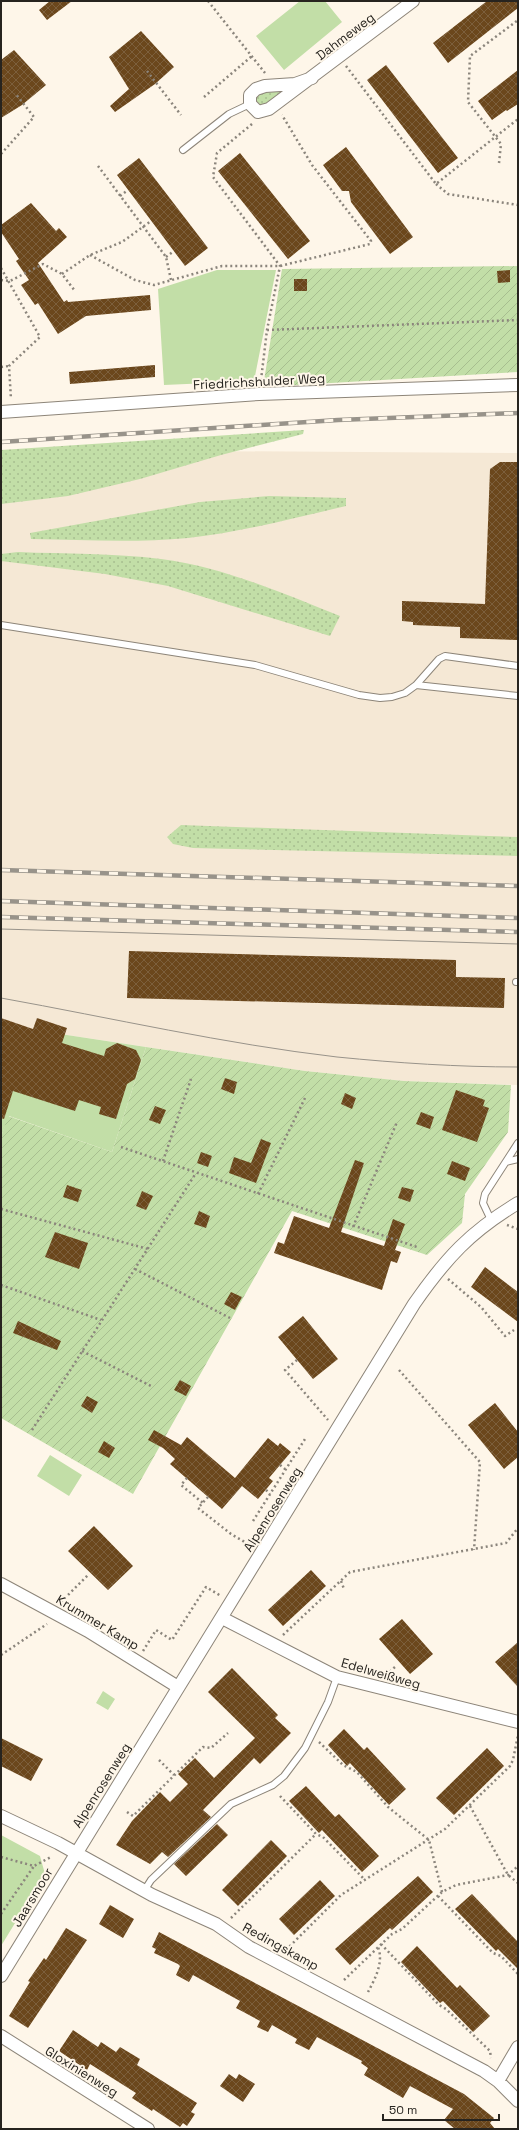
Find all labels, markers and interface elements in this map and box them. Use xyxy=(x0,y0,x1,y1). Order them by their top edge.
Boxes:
street label: Dahmeweg xyxy=(313,9,378,64)
street label: Friedrichshulder Weg xyxy=(193,370,326,393)
street label: Alpenrosenweg xyxy=(240,1464,305,1555)
street label: Krummer Kamp xyxy=(53,1591,142,1654)
street label: Edelweißweg xyxy=(339,1654,423,1693)
street label: Alpenrosenweg xyxy=(69,1740,134,1831)
street label: Jaarsmoor xyxy=(8,1864,57,1930)
street label: Redingskamp xyxy=(240,1919,322,1974)
street label: Gloxinienweg xyxy=(42,2042,122,2101)
scale bar xyxy=(383,2096,499,2122)
text: 50 m xyxy=(389,2102,417,2118)

